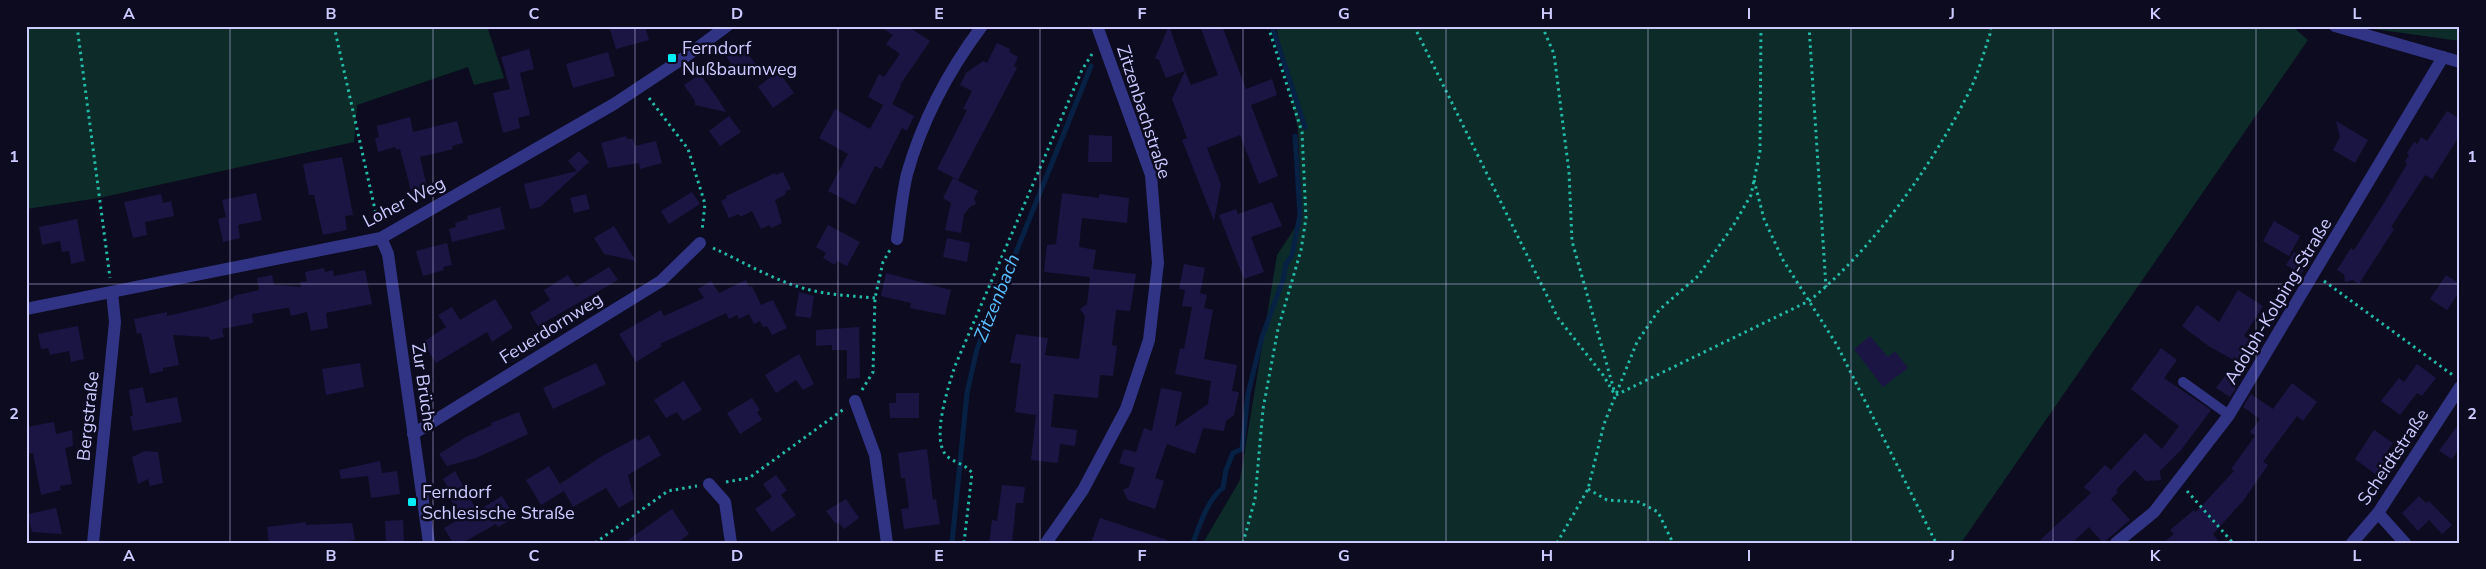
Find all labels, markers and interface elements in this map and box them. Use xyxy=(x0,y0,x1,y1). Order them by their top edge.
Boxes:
text: A xyxy=(123,3,135,25)
text: B xyxy=(325,3,337,25)
text: C xyxy=(529,3,540,25)
text: D xyxy=(731,3,743,25)
text: E xyxy=(934,3,944,25)
text: F xyxy=(1138,3,1147,25)
text: G xyxy=(1338,3,1350,25)
text: H xyxy=(1541,3,1553,25)
text: I xyxy=(1747,3,1751,25)
text: J xyxy=(1948,3,1955,25)
text: K xyxy=(2150,3,2162,25)
text: L xyxy=(2353,3,2362,25)
place label: Ferndorf Nußbaumweg xyxy=(682,36,797,81)
street label: Zitzenbachstraße xyxy=(1111,42,1177,182)
marker: Ferndorf Nußbaumweg xyxy=(666,52,678,64)
text: 1 xyxy=(9,146,19,168)
text: 1 xyxy=(2467,146,2477,168)
street label: Loher Weg xyxy=(359,171,449,233)
street label: Adolph-Kolping-Straße xyxy=(2219,213,2337,389)
water label: Zitzenbach xyxy=(968,250,1026,346)
street label: Feuerdornweg xyxy=(495,287,607,369)
street label: Zur Brüche xyxy=(406,342,442,432)
street label: Bergstraße xyxy=(71,370,105,462)
text: 2 xyxy=(9,403,19,425)
text: 2 xyxy=(2467,403,2477,425)
street label: Scheidtstraße xyxy=(2352,404,2434,510)
place label: Ferndorf Schlesische Straße xyxy=(422,480,575,525)
marker: Ferndorf Schlesische Straße xyxy=(406,496,418,508)
text: A xyxy=(123,545,135,567)
text: B xyxy=(325,545,337,567)
text: C xyxy=(529,545,540,567)
text: D xyxy=(731,545,743,567)
text: E xyxy=(934,545,944,567)
text: F xyxy=(1138,545,1147,567)
text: G xyxy=(1338,545,1350,567)
text: H xyxy=(1541,545,1553,567)
text: I xyxy=(1747,545,1751,567)
text: J xyxy=(1948,545,1955,567)
text: K xyxy=(2150,545,2162,567)
text: L xyxy=(2353,545,2362,567)

